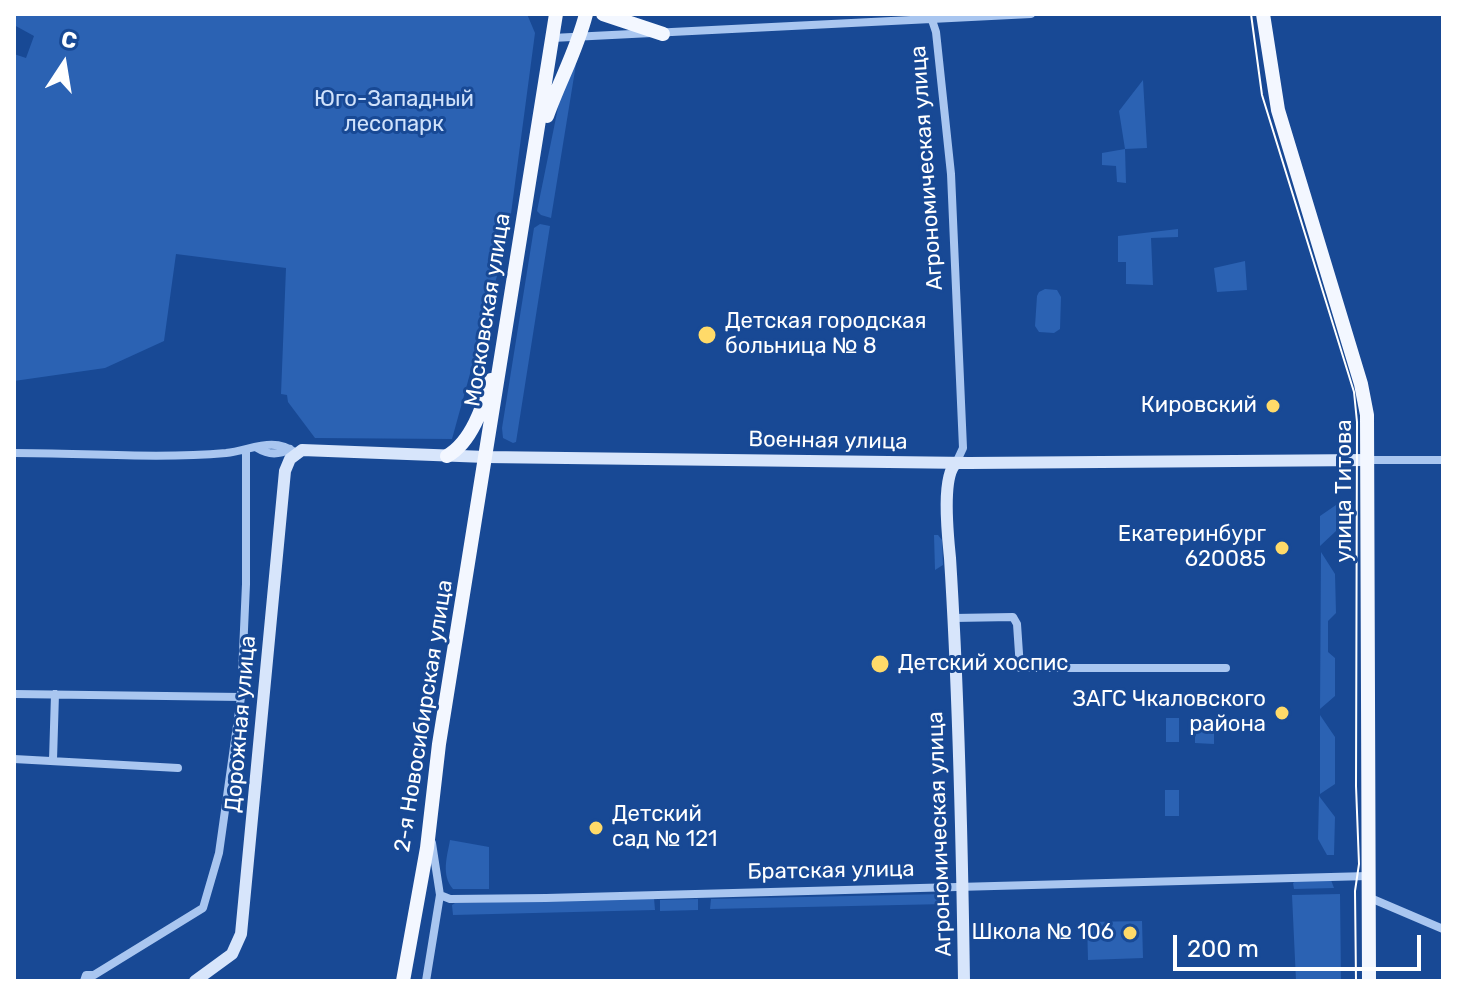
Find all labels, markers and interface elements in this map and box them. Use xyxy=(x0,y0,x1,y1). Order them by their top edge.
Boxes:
north arrow xyxy=(24,24,104,104)
text: С xyxy=(59,25,79,55)
street label: Агрономическая улица xyxy=(905,45,949,291)
park label: Юго-Западный лесопарк xyxy=(314,87,474,138)
street label: Московская улица xyxy=(460,212,516,408)
place label: Детская городская больница № 8 xyxy=(725,309,926,360)
marker: Детская городская больница № 8 xyxy=(696,324,718,346)
place label: Кировский xyxy=(1141,393,1257,419)
marker: Кировский xyxy=(1264,397,1282,415)
street label: улица Титова xyxy=(1332,419,1358,563)
street label: Военная улица xyxy=(748,426,908,456)
place label: Екатеринбург 620085 xyxy=(1118,522,1266,574)
marker: Екатеринбург 620085 xyxy=(1273,539,1291,557)
street label: 2-я Новосибирская улица xyxy=(389,578,459,854)
street label: Дорожная улица xyxy=(220,634,262,814)
place label: Детский хоспис xyxy=(898,651,1068,677)
marker: Детский хоспис xyxy=(869,653,891,675)
place label: ЗАГС Чкаловского района xyxy=(1072,687,1266,738)
marker: ЗАГС Чкаловского района xyxy=(1273,704,1291,722)
street label: Агрономическая улица xyxy=(923,711,957,957)
place label: Детский сад № 121 xyxy=(612,802,717,854)
marker: Детский сад № 121 xyxy=(587,819,605,837)
street label: Братская улица xyxy=(747,856,915,886)
scale bar xyxy=(1177,919,1425,969)
place label: Школа № 106 xyxy=(971,920,1114,946)
marker: Школа № 106 xyxy=(1121,924,1139,942)
text: 200 m xyxy=(1187,935,1259,963)

